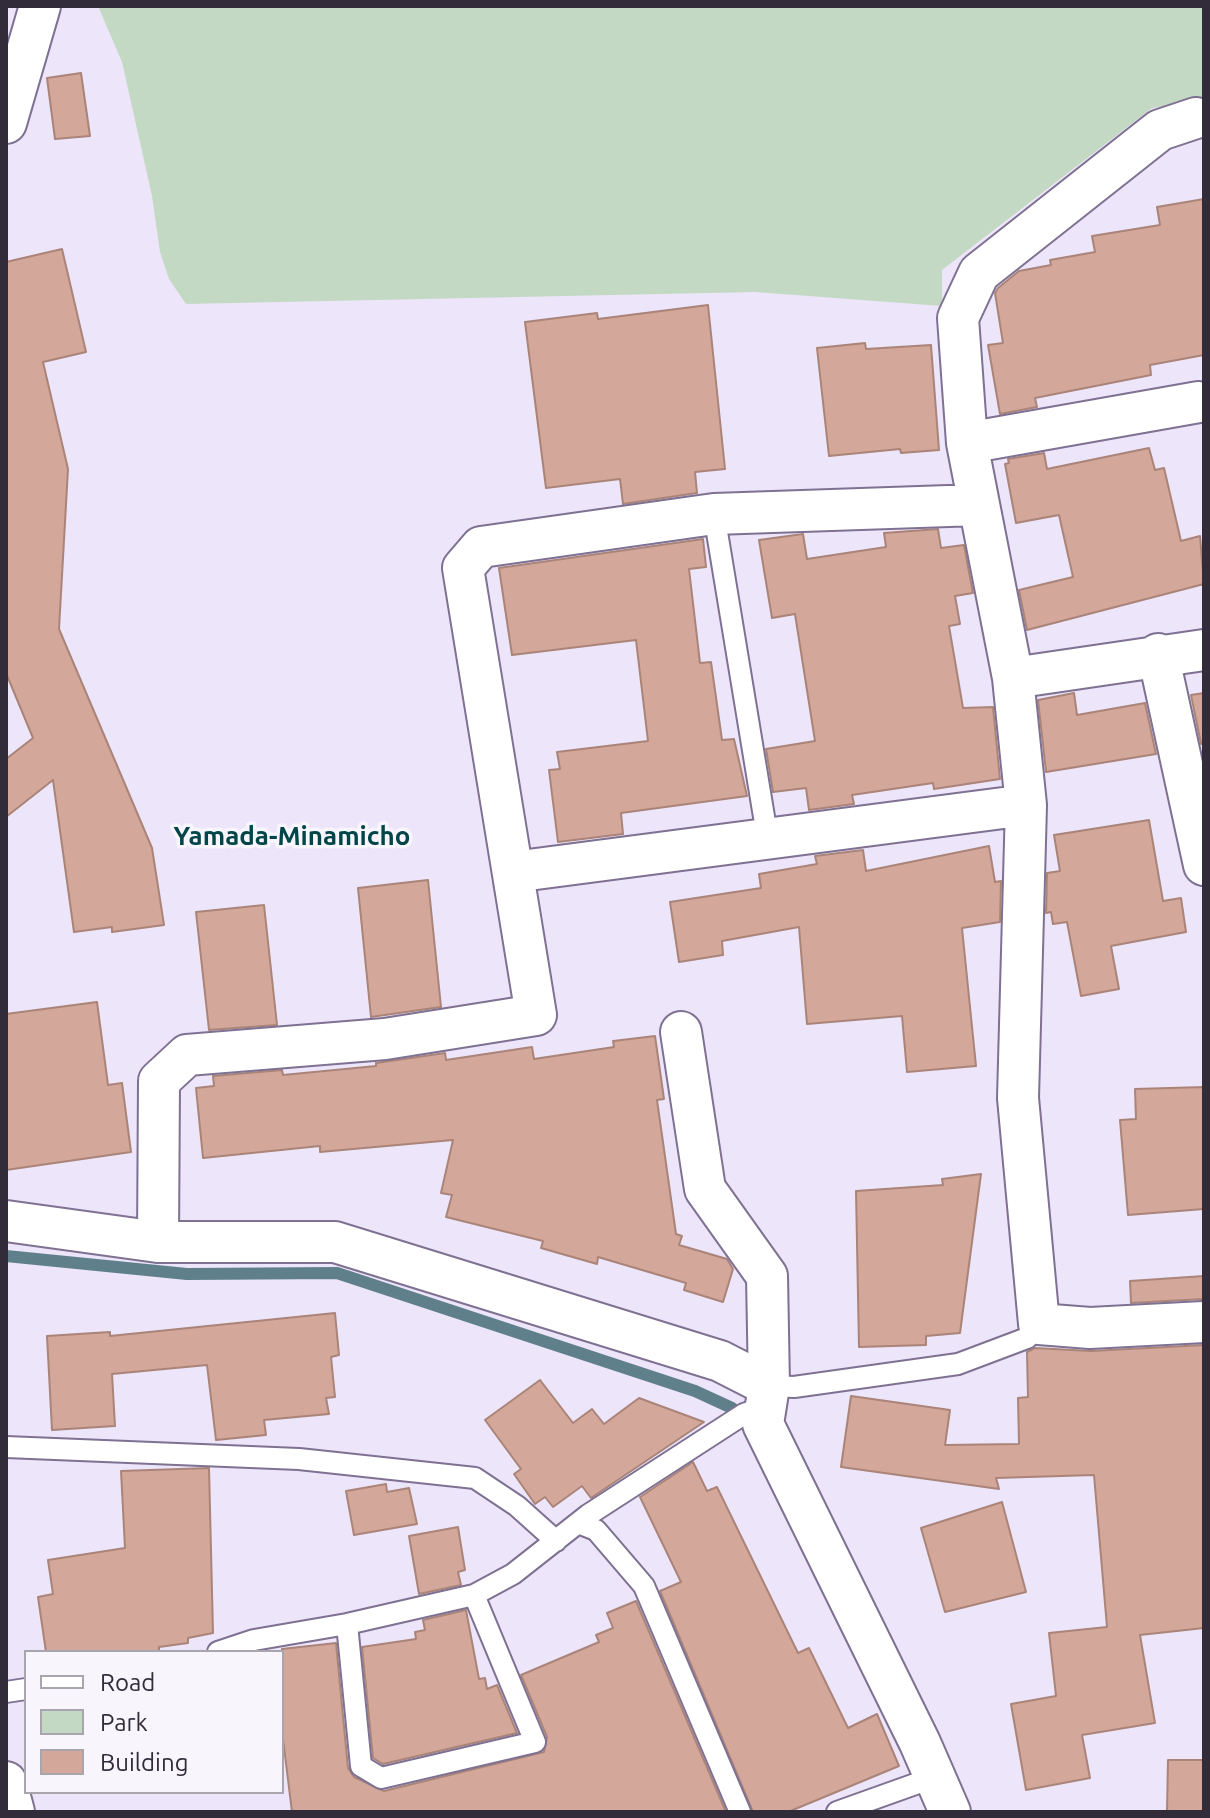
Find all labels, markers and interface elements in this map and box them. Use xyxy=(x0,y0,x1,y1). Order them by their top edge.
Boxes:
district label: Yamada-Minamicho xyxy=(174,820,410,852)
legend xyxy=(24,1650,284,1794)
text: Road xyxy=(100,1669,155,1696)
text: Park xyxy=(100,1709,148,1736)
text: Building xyxy=(100,1749,188,1776)

